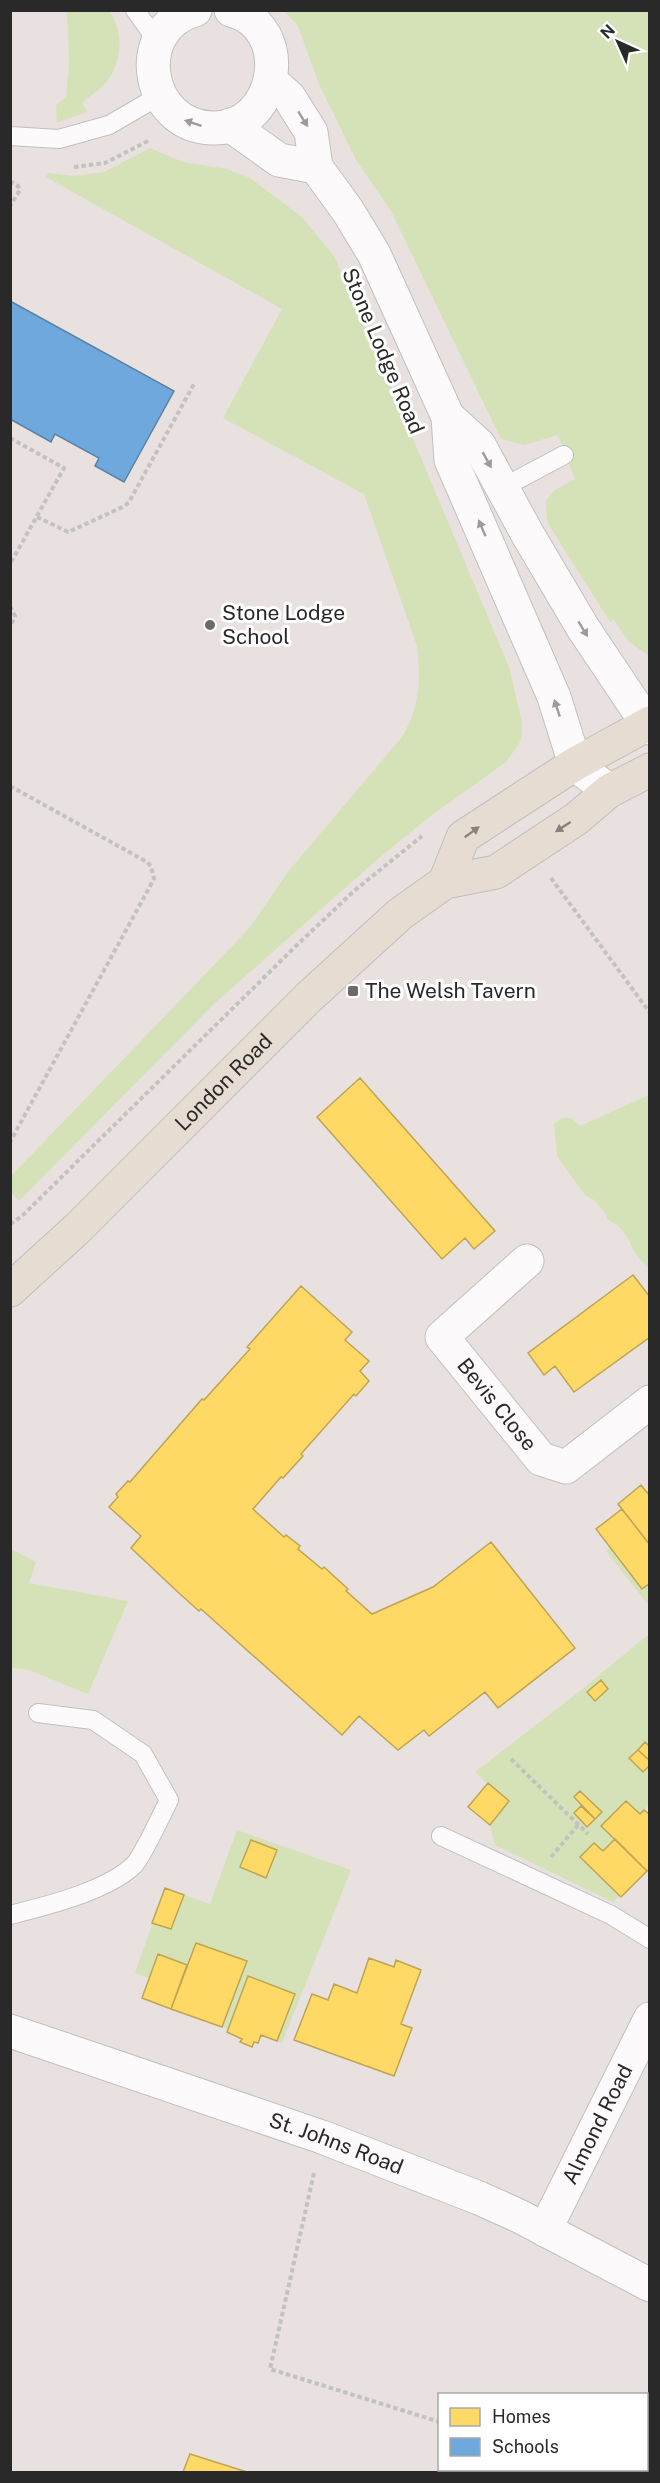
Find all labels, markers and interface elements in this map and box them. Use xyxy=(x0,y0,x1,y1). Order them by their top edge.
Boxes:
north arrow xyxy=(588,12,648,72)
text: N xyxy=(597,21,619,43)
one-way arrow xyxy=(298,111,309,127)
one-way arrow xyxy=(184,118,202,128)
street label: Stone Lodge Road xyxy=(337,264,430,438)
one-way arrow xyxy=(482,452,492,469)
one-way arrow xyxy=(477,519,487,537)
place label: Stone Lodge School xyxy=(222,600,345,649)
marker: Stone Lodge School xyxy=(203,618,217,632)
one-way arrow xyxy=(578,621,589,637)
one-way arrow xyxy=(552,699,562,717)
one-way arrow xyxy=(555,821,571,832)
one-way arrow xyxy=(463,826,479,838)
place label: The Welsh Tavern xyxy=(365,978,536,1003)
marker: The Welsh Tavern xyxy=(346,984,360,998)
street label: London Road xyxy=(169,1028,277,1136)
street label: Bevis Close xyxy=(452,1353,542,1456)
street label: Almond Road xyxy=(557,2060,637,2188)
street label: St. Johns Road xyxy=(266,2107,407,2179)
legend xyxy=(438,2393,648,2471)
text: Homes xyxy=(492,2406,551,2427)
text: Schools xyxy=(492,2436,559,2457)

